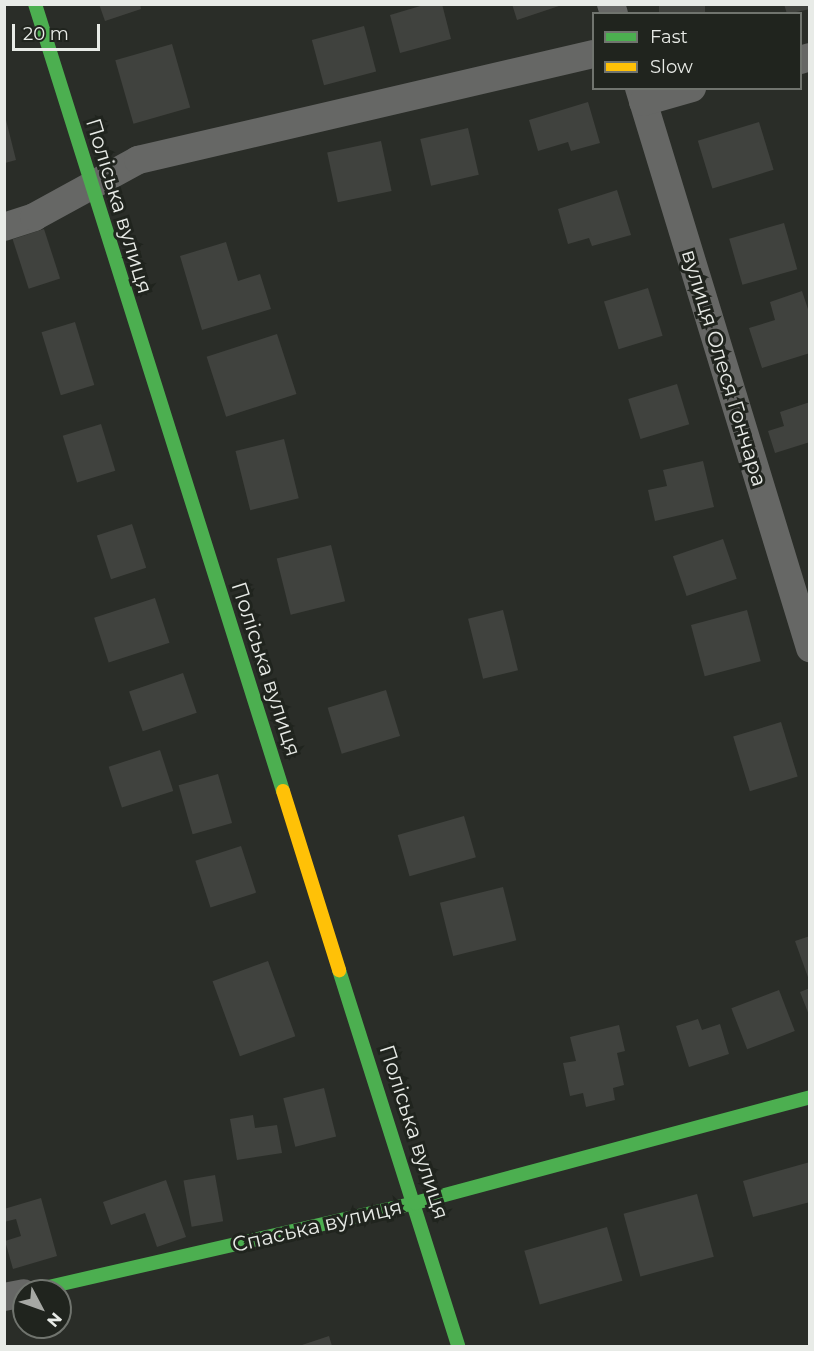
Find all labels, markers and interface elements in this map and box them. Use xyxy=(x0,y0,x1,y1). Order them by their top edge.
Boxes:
scale bar xyxy=(15,12,104,50)
legend xyxy=(592,12,802,90)
text: 20 m xyxy=(23,23,69,45)
text: Fast xyxy=(650,26,688,48)
text: Slow xyxy=(650,56,693,78)
street label: Поліська вулиця xyxy=(80,115,158,297)
street label: вулиця Олеся Гончара xyxy=(676,247,772,489)
street label: Поліська вулиця xyxy=(226,579,306,759)
street label: Поліська вулиця xyxy=(374,1042,454,1222)
street label: Спаська вулиця xyxy=(230,1194,404,1258)
north arrow xyxy=(12,1279,72,1339)
text: N xyxy=(43,1309,66,1331)

